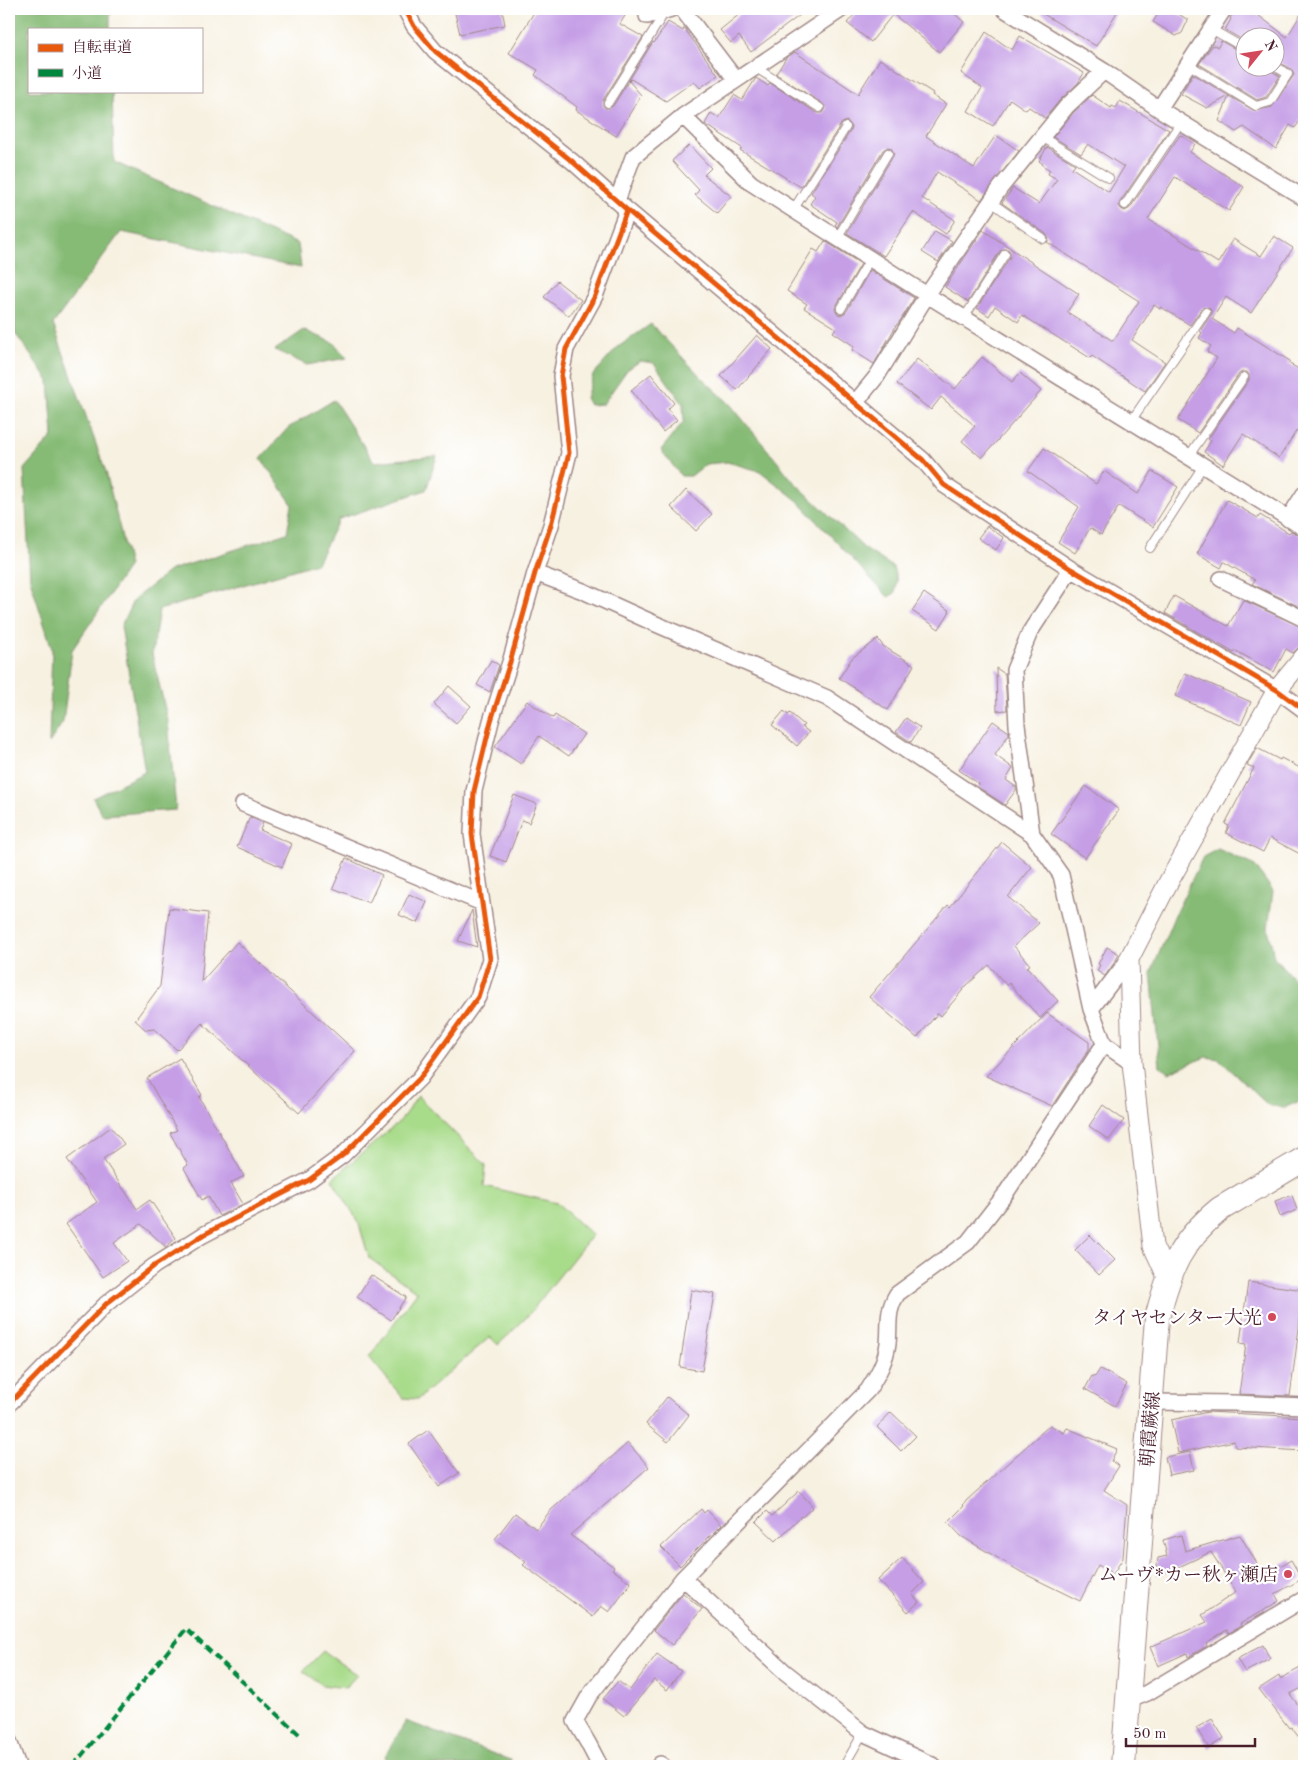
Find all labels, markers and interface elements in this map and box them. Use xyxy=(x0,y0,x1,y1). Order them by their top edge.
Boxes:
legend xyxy=(28,28,202,92)
north arrow xyxy=(1236,28,1286,78)
text: N xyxy=(1262,38,1279,54)
text: 自転車道 xyxy=(72,39,132,56)
text: 小道 xyxy=(72,65,102,82)
place label: タイヤセンター大光 xyxy=(1092,1307,1262,1329)
marker: タイヤセンター大光 xyxy=(1266,1311,1278,1323)
street label: 朝霞蕨線 xyxy=(1137,1390,1164,1468)
place label: ムーヴ*カー秋ヶ瀬店 xyxy=(1098,1564,1278,1586)
marker: ムーヴ*カー秋ヶ瀬店 xyxy=(1282,1568,1294,1580)
scale bar xyxy=(1126,1715,1254,1747)
text: 50 m xyxy=(1133,1727,1167,1742)

